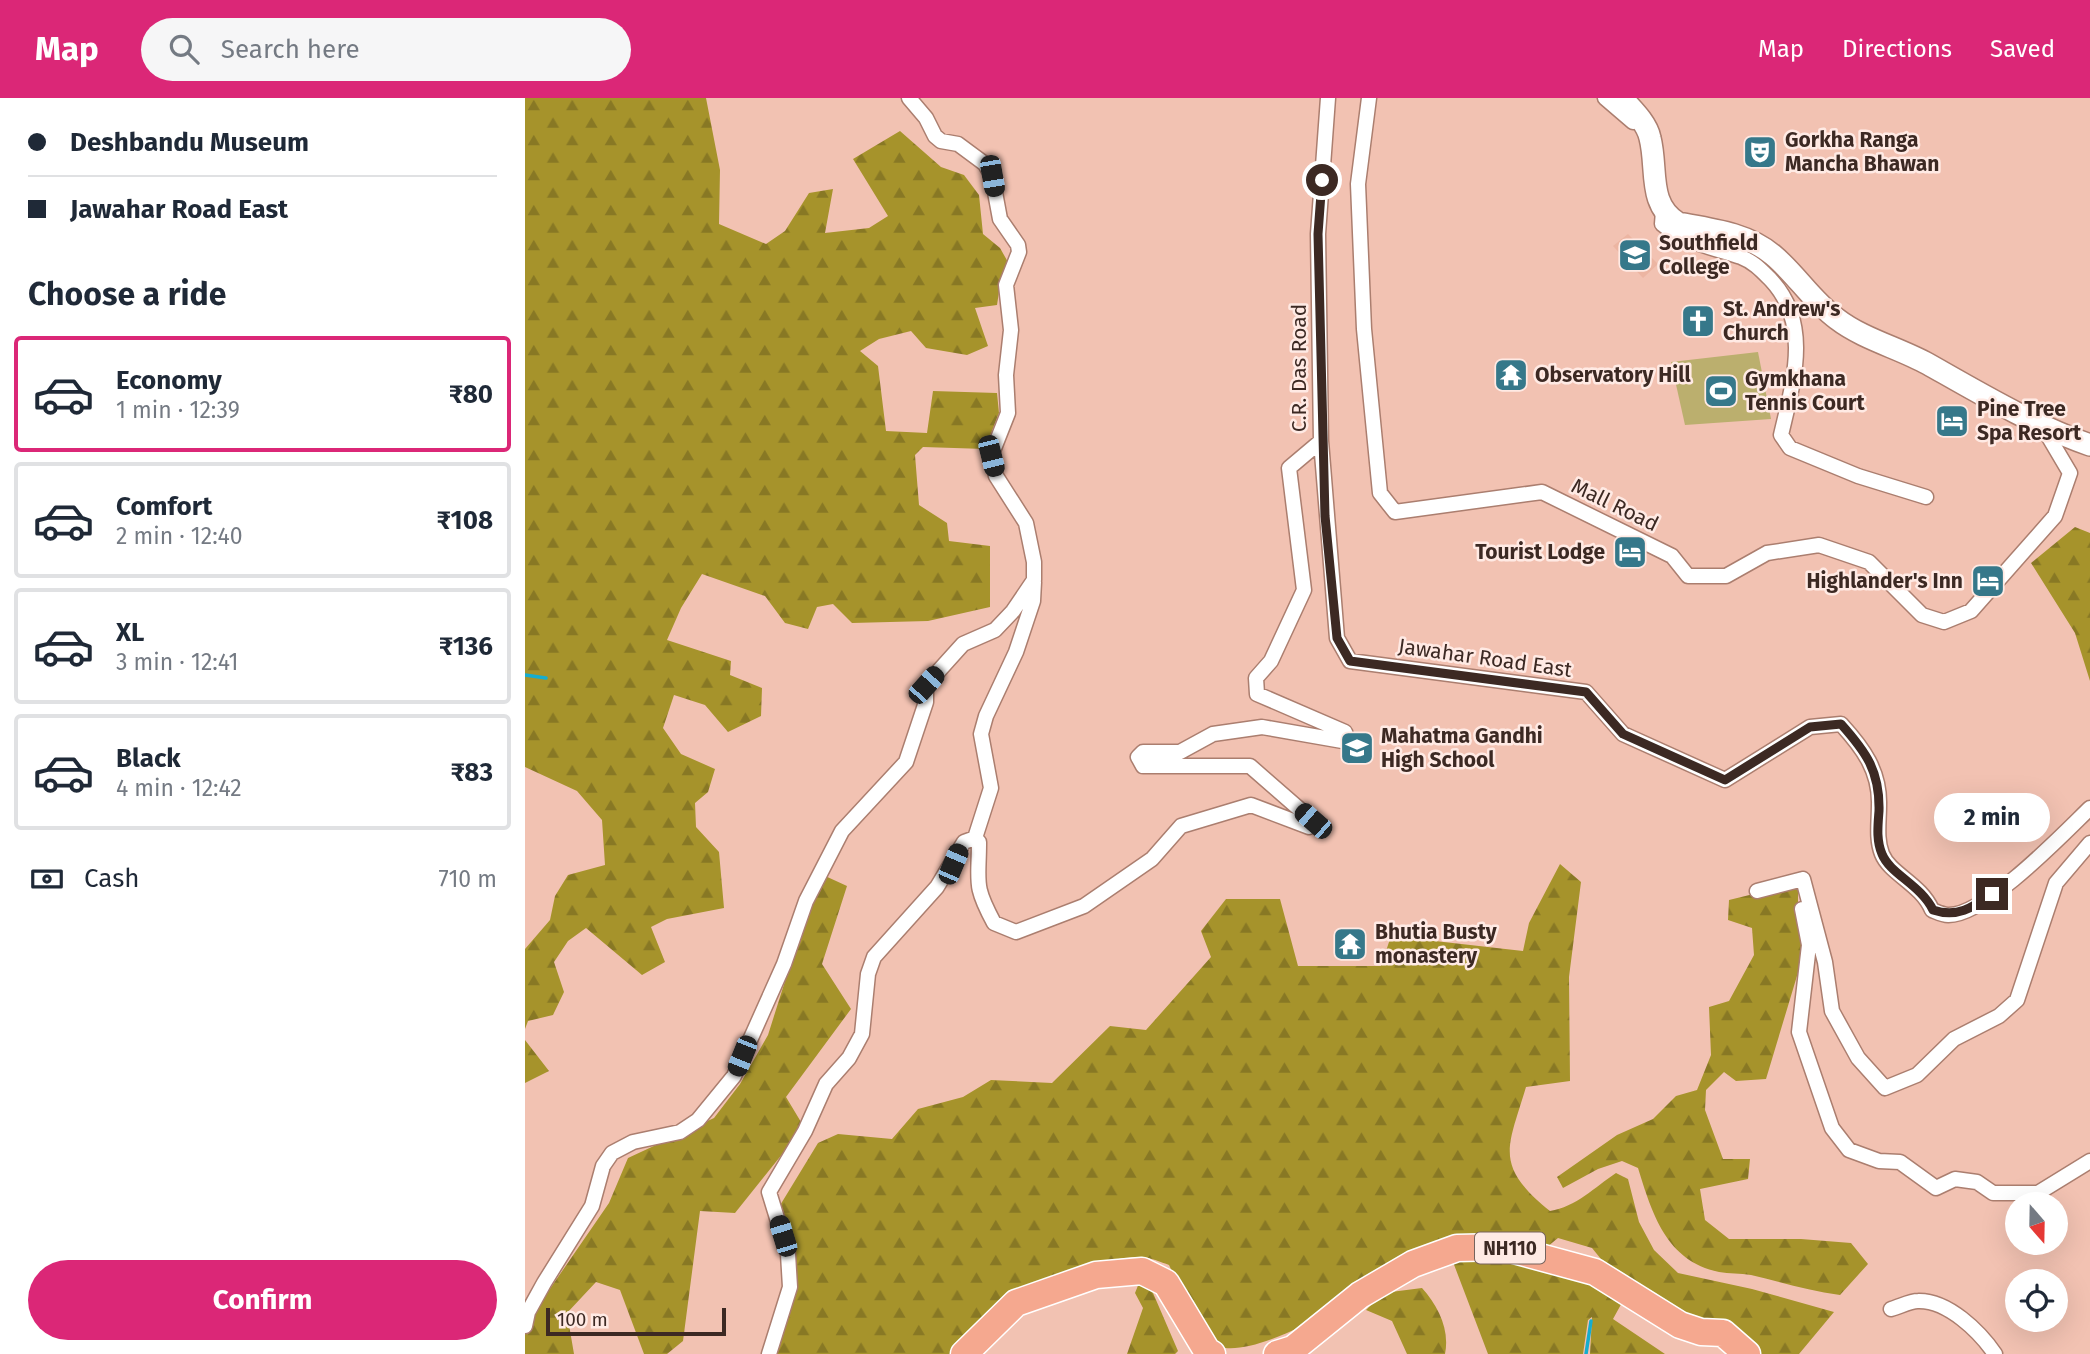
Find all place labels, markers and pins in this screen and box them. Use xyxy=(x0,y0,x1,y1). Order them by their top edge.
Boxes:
place label: Gorkha Ranga Mancha Bhawan xyxy=(1785,127,1939,177)
theatre icon: Gorkha Ranga Mancha Bhawan xyxy=(1741,133,1779,171)
place label: Southfield College xyxy=(1659,230,1758,280)
school or university icon: Southfield College xyxy=(1616,236,1654,274)
place label: St. Andrew's Church xyxy=(1723,296,1840,346)
church icon: St. Andrew's Church xyxy=(1679,302,1717,340)
temple icon: Observatory Hill xyxy=(1492,356,1530,394)
place label: Observatory Hill xyxy=(1535,362,1691,388)
place label: Gymkhana Tennis Court xyxy=(1745,366,1865,416)
sports icon: Gymkhana Tennis Court xyxy=(1702,372,1740,410)
place label: Pine Tree Spa Resort xyxy=(1977,396,2082,446)
hotel icon: Pine Tree Spa Resort xyxy=(1933,402,1971,440)
hotel icon: Tourist Lodge xyxy=(1611,533,1649,571)
place label: Tourist Lodge xyxy=(1475,539,1605,565)
hotel icon: Highlander's Inn xyxy=(1969,562,2007,600)
place label: Highlander's Inn xyxy=(1807,568,1963,594)
place label: Mahatma Gandhi High School xyxy=(1381,723,1543,773)
school or university icon: Mahatma Gandhi High School xyxy=(1338,729,1376,767)
place label: Bhutia Busty monastery xyxy=(1375,919,1497,969)
temple icon: Bhutia Busty monastery xyxy=(1331,925,1369,963)

